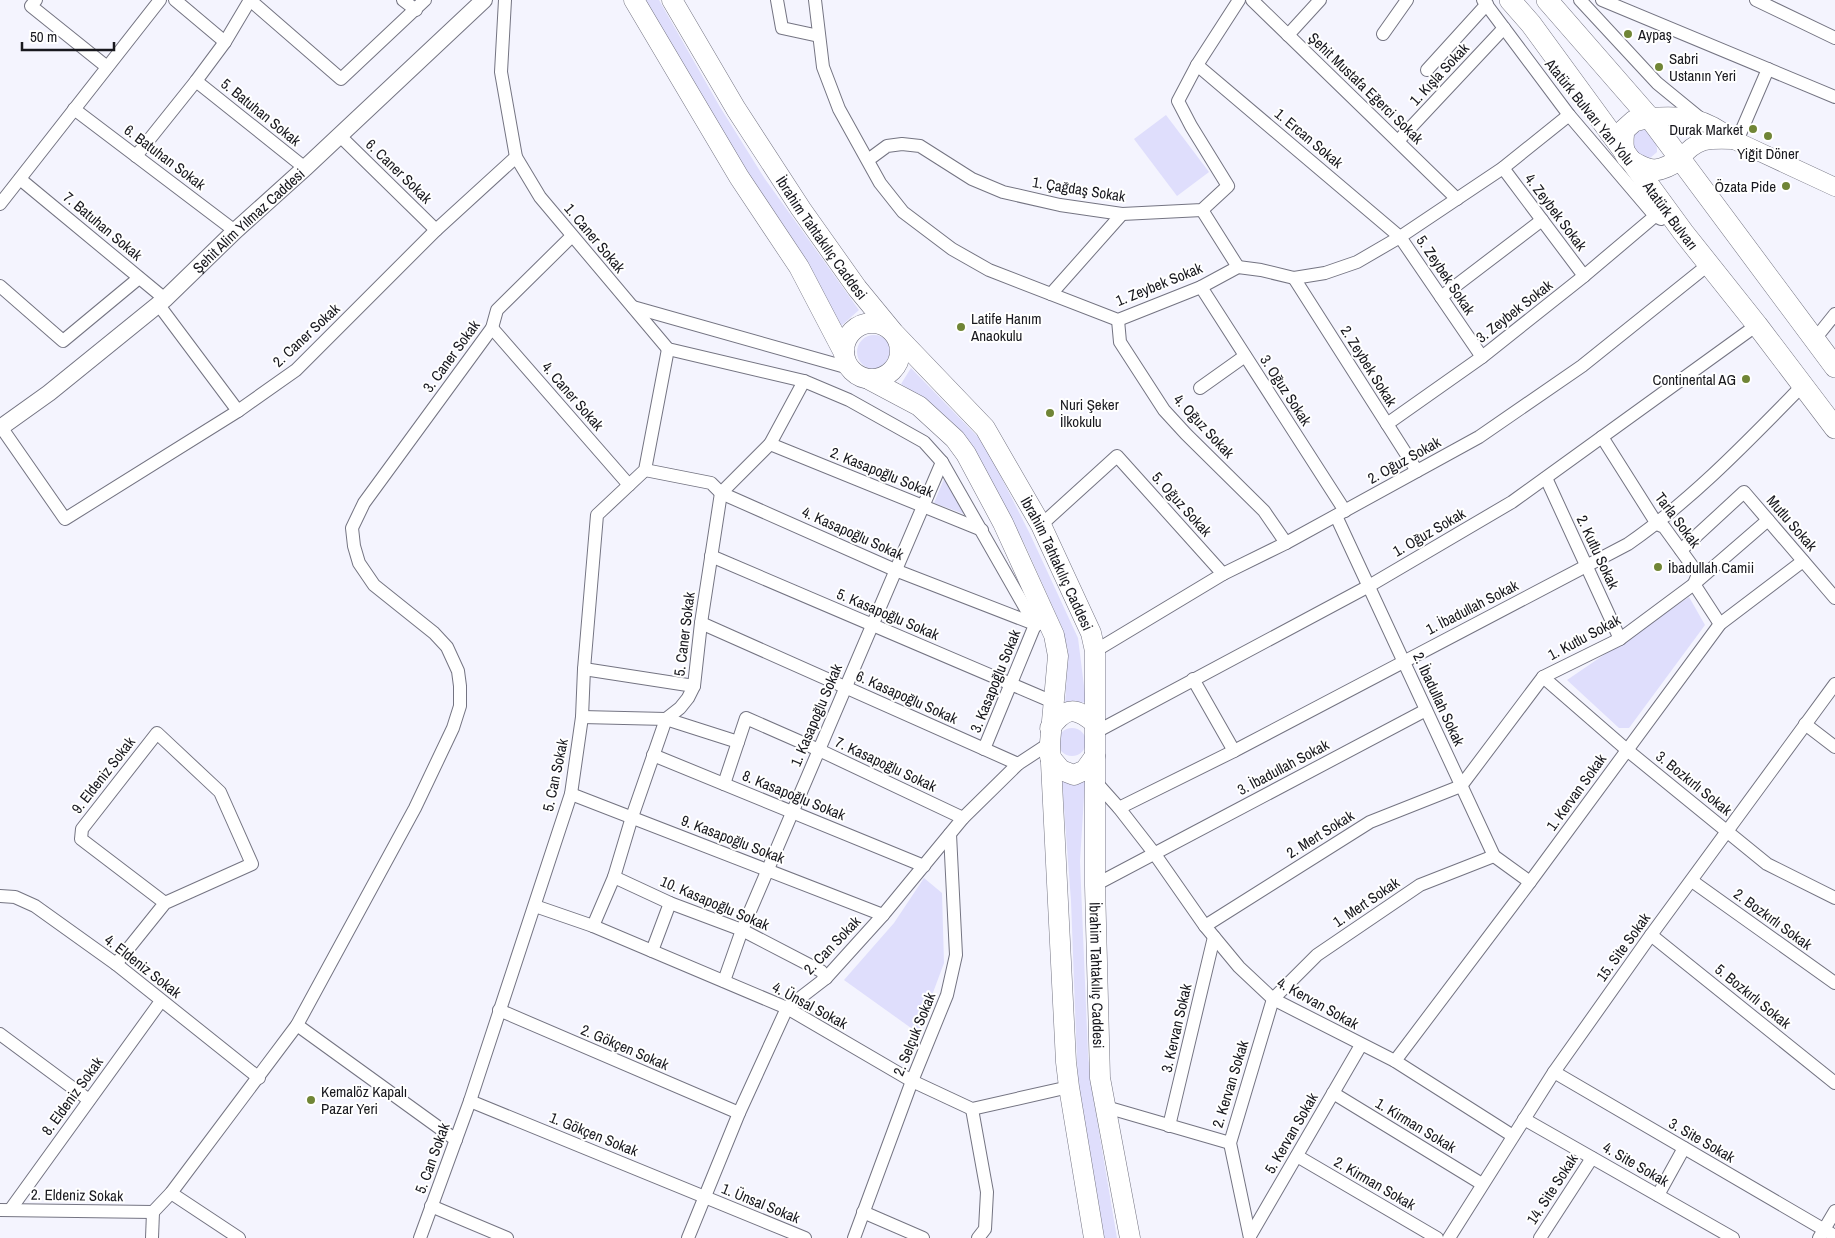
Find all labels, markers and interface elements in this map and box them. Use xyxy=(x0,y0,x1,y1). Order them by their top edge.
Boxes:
scale bar xyxy=(22,20,115,52)
place label: Aypaş xyxy=(1637,24,1672,45)
text: 50 m xyxy=(30,26,57,47)
street label: Şehit Mustafa Eğerci Sokak xyxy=(1304,27,1429,149)
marker: Aypaş xyxy=(1622,28,1634,40)
street label: 1. Kışla Sokak xyxy=(1405,37,1474,110)
place label: Sabri Ustanın Yeri xyxy=(1669,48,1736,86)
street label: Atatürk Bulvarı Yan Yolu xyxy=(1540,53,1640,170)
marker: Sabri Ustanın Yeri xyxy=(1653,61,1665,73)
street label: 5. Batuhan Sokak xyxy=(217,73,306,151)
street label: 1. Ercan Sokak xyxy=(1270,103,1348,173)
street label: 6. Batuhan Sokak xyxy=(120,119,211,195)
place label: Durak Market xyxy=(1669,119,1744,140)
marker: Durak Market xyxy=(1747,123,1759,135)
marker: Yiğit Döner xyxy=(1762,130,1774,142)
street label: 6. Caner Sokak xyxy=(361,134,437,209)
place label: Yiğit Döner xyxy=(1737,143,1799,164)
street label: Şehit Alim Yılmaz Caddesi xyxy=(188,163,309,278)
street label: 4. Zeybek Sokak xyxy=(1520,169,1592,256)
street label: 1. Çağdaş Sokak xyxy=(1031,171,1128,207)
street label: İbrahim Tahtakılıç Caddesi xyxy=(772,172,873,304)
street label: Atatürk Bulvarı xyxy=(1638,176,1704,254)
place label: Özata Pide xyxy=(1714,176,1776,197)
marker: Özata Pide xyxy=(1780,180,1792,192)
street label: 7. Batuhan Sokak xyxy=(59,187,148,266)
street label: 1. Caner Sokak xyxy=(560,199,631,278)
street label: 5. Zeybek Sokak xyxy=(1412,231,1481,320)
street label: 1. Zeybek Sokak xyxy=(1113,257,1206,311)
street label: 3. Zeybek Sokak xyxy=(1471,274,1557,347)
street label: 2. Caner Sokak xyxy=(268,298,345,372)
place label: Latife Hanım Anaokulu xyxy=(970,308,1041,346)
street label: 3. Caner Sokak xyxy=(418,315,485,396)
marker: Latife Hanım Anaokulu xyxy=(955,321,967,333)
street label: 2. Zeybek Sokak xyxy=(1336,322,1403,411)
street label: 3. Oğuz Sokak xyxy=(1255,350,1317,430)
street label: 4. Caner Sokak xyxy=(537,357,609,436)
place label: Continental AG xyxy=(1653,369,1736,390)
marker: Continental AG xyxy=(1740,373,1752,385)
street label: 4. Oğuz Sokak xyxy=(1169,389,1240,463)
place label: Nuri Şeker İlkokulu xyxy=(1060,394,1119,432)
marker: Nuri Şeker İlkokulu xyxy=(1044,407,1056,419)
street label: 2. Oğuz Sokak xyxy=(1364,431,1445,489)
street label: 2. Kasapoğlu Sokak xyxy=(827,442,937,503)
street label: 5. Oğuz Sokak xyxy=(1147,467,1217,542)
street label: Tarla Sokak xyxy=(1650,488,1706,553)
street label: Mutlu Sokak xyxy=(1762,491,1823,556)
street label: İbrahim Tahtakılıç Caddesi xyxy=(1016,492,1099,634)
street label: 4. Kasapoğlu Sokak xyxy=(799,501,908,565)
street label: 1. Oğuz Sokak xyxy=(1389,502,1470,561)
street label: 2. Kutlu Sokak xyxy=(1572,512,1625,593)
place label: İbadullah Camii xyxy=(1668,557,1754,578)
marker: İbadullah Camii xyxy=(1652,561,1664,573)
street label: 1. İbadullah Sokak xyxy=(1422,574,1523,639)
street label: 5. Kasapoğlu Sokak xyxy=(834,583,943,645)
street label: 5. Caner Sokak xyxy=(668,590,700,677)
street label: 1. Kutlu Sokak xyxy=(1544,609,1625,665)
street label: 3. Kasapoğlu Sokak xyxy=(965,626,1026,736)
street label: 2. İbadullah Sokak xyxy=(1408,649,1470,750)
street label: 1. Kasapoğlu Sokak xyxy=(785,660,847,769)
street label: 6. Kasapoğlu Sokak xyxy=(853,665,962,729)
street label: 9. Eldeniz Sokak xyxy=(66,731,140,818)
street label: 7. Kasapoğlu Sokak xyxy=(832,731,941,797)
street label: 3. İbadullah Sokak xyxy=(1233,734,1333,800)
street label: 5. Can Sokak xyxy=(537,736,573,813)
street label: 3. Bozkırlı Sokak xyxy=(1652,746,1737,821)
street label: 1. Kervan Sokak xyxy=(1541,749,1612,835)
street label: 8. Kasapoğlu Sokak xyxy=(739,765,849,826)
street label: 2. Mert Sokak xyxy=(1282,805,1358,863)
street label: 9. Kasapoğlu Sokak xyxy=(678,810,789,869)
street label: 10. Kasapoğlu Sokak xyxy=(657,871,773,936)
street label: 1. Mert Sokak xyxy=(1329,872,1404,932)
street label: 2. Bozkırlı Sokak xyxy=(1729,883,1817,955)
street label: İbrahim Tahtakılıç Caddesi xyxy=(1085,902,1110,1049)
street label: 15. Site Sokak xyxy=(1591,908,1656,986)
street label: 2. Can Sokak xyxy=(799,911,866,979)
street label: 4. Eldeniz Sokak xyxy=(100,929,187,1003)
street label: 5. Bozkırlı Sokak xyxy=(1711,959,1796,1034)
street label: 4. Kervan Sokak xyxy=(1273,972,1363,1034)
street label: 4. Ünsal Sokak xyxy=(769,976,852,1034)
street label: 3. Kervan Sokak xyxy=(1156,981,1197,1074)
street label: 2. Selçuk Sokak xyxy=(888,988,941,1079)
street label: 2. Gökçen Sokak xyxy=(578,1019,673,1075)
street label: 2. Kervan Sokak xyxy=(1207,1037,1253,1130)
street label: 8. Eldeniz Sokak xyxy=(36,1052,108,1140)
place label: Kemalöz Kapalı Pazar Yeri xyxy=(321,1081,407,1119)
street label: 5. Kervan Sokak xyxy=(1259,1088,1323,1177)
street label: 1. Kirman Sokak xyxy=(1372,1093,1461,1158)
marker: Kemalöz Kapalı Pazar Yeri xyxy=(305,1094,317,1106)
street label: 1. Gökçen Sokak xyxy=(547,1107,642,1162)
street label: 3. Site Sokak xyxy=(1665,1113,1740,1168)
street label: 5. Can Sokak xyxy=(410,1119,455,1196)
street label: 4. Site Sokak xyxy=(1599,1137,1674,1192)
street label: 14. Site Sokak xyxy=(1521,1149,1583,1228)
street label: 2. Kirman Sokak xyxy=(1330,1151,1420,1215)
street label: 1. Ünsal Sokak xyxy=(719,1178,804,1229)
street label: 2. Eldeniz Sokak xyxy=(31,1184,124,1206)

